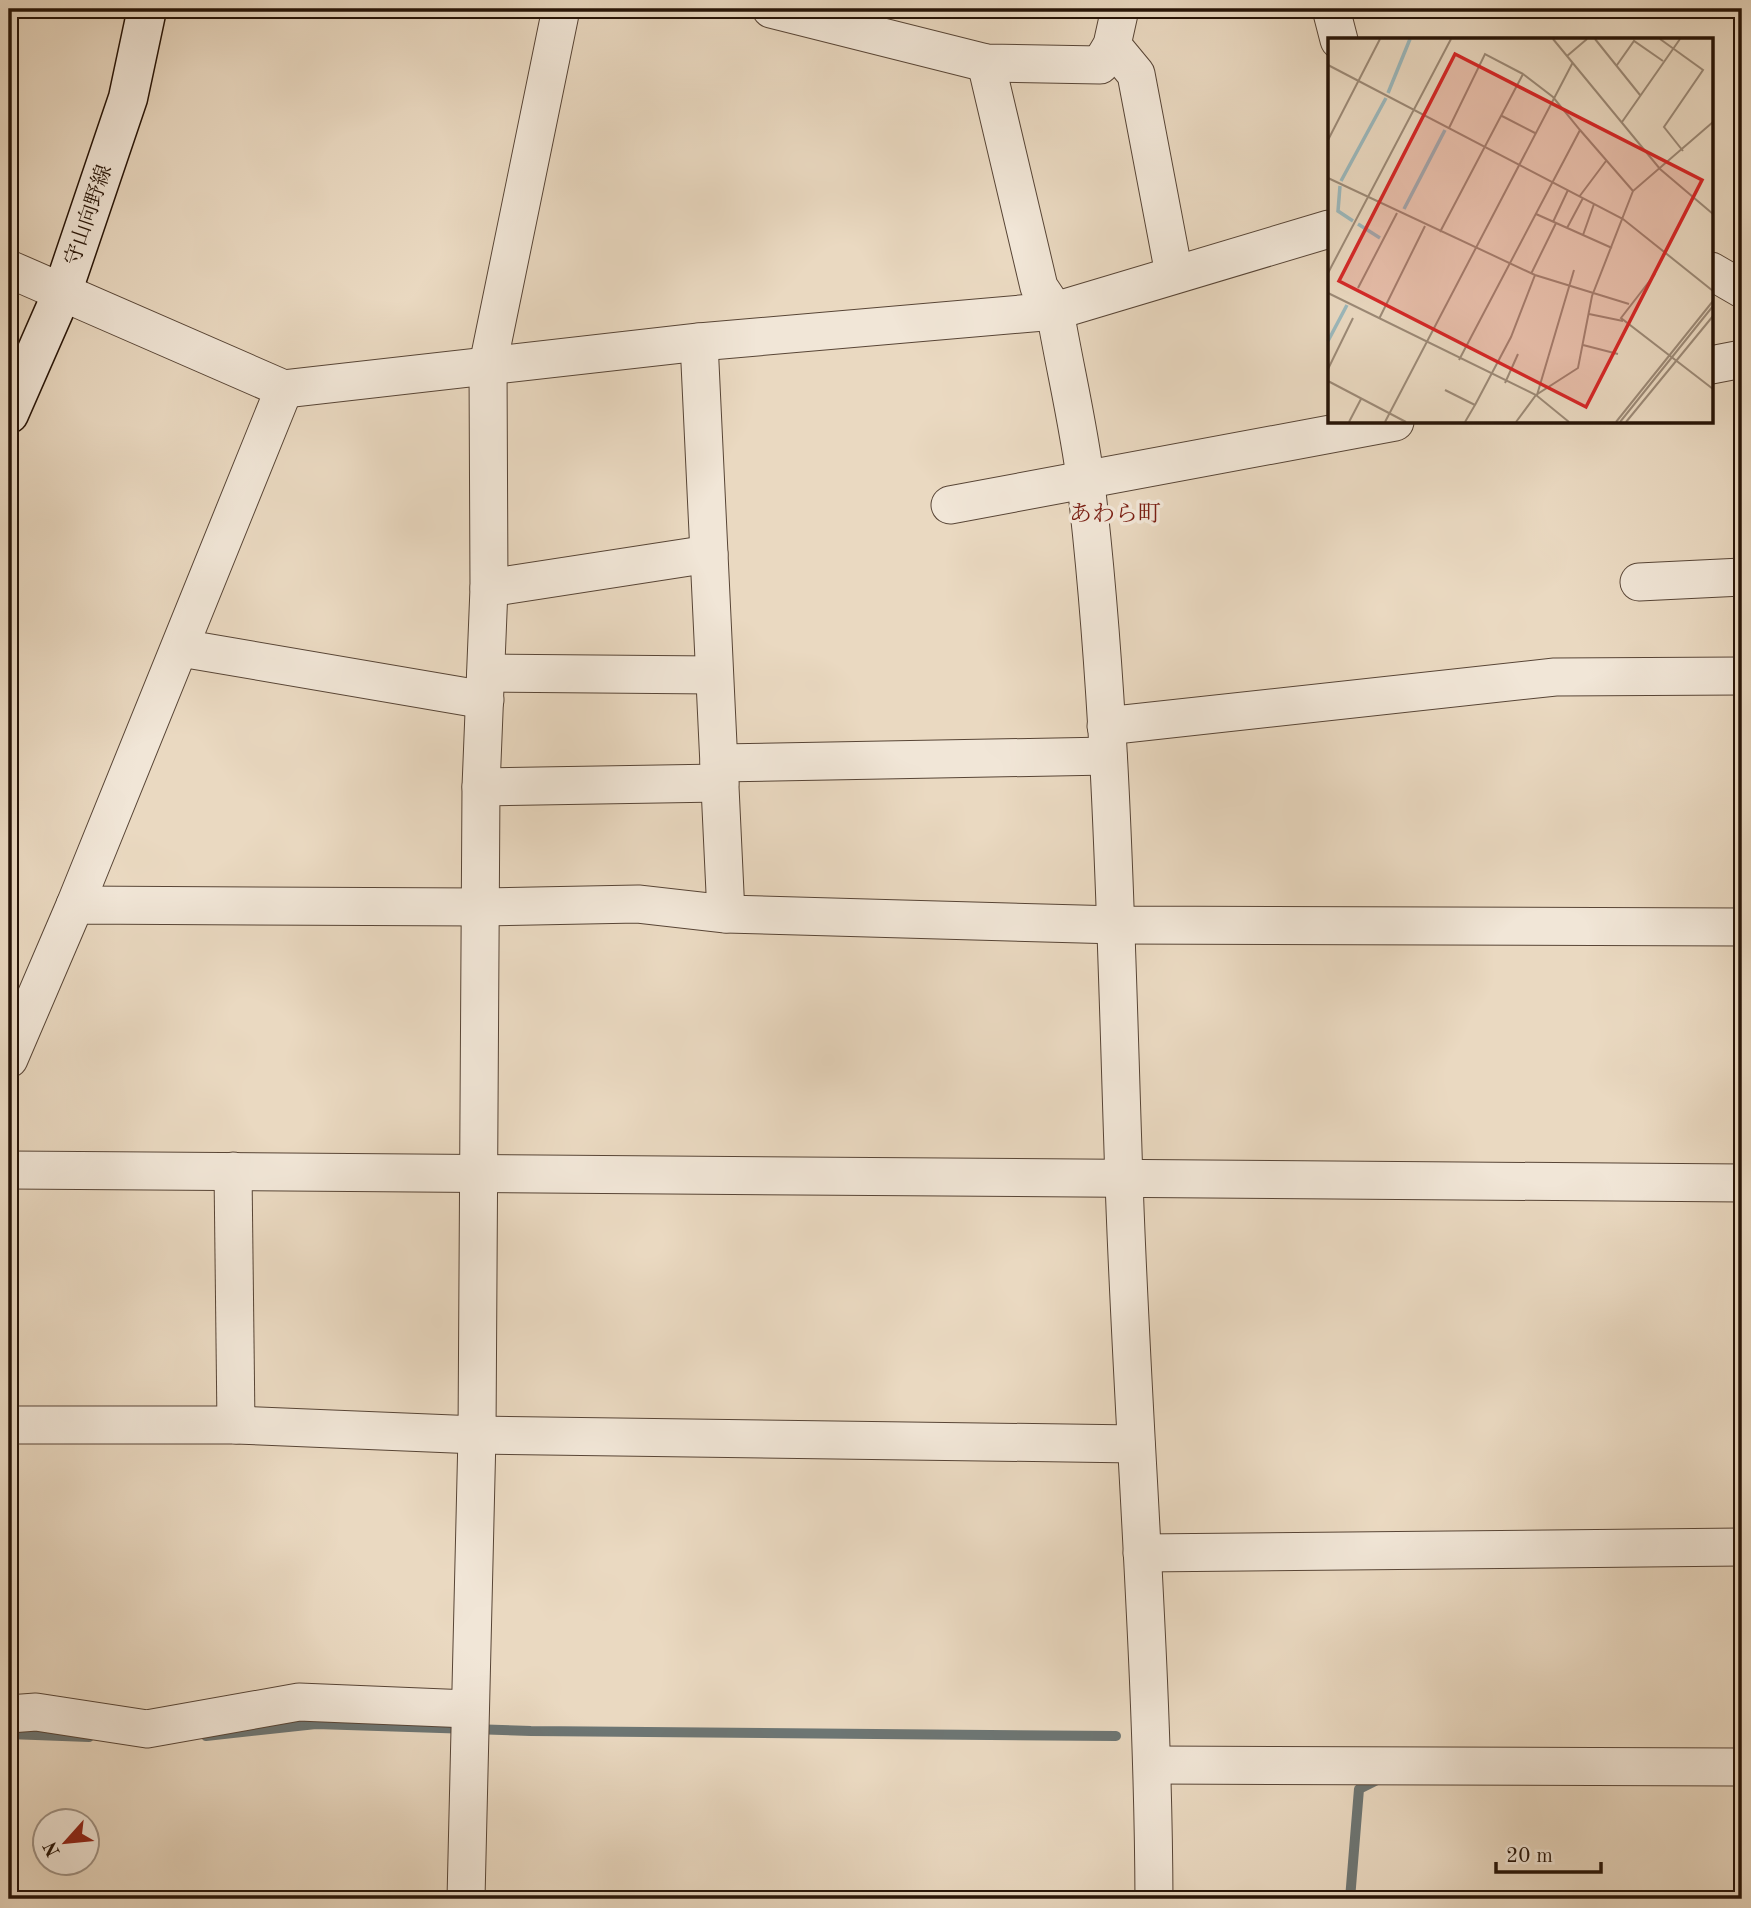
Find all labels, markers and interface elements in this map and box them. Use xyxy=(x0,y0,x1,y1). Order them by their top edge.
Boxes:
inset map xyxy=(1328,38,1712,424)
street label: 守山向野線 xyxy=(61,162,116,269)
district label: あわら町 xyxy=(1069,502,1161,526)
north arrow xyxy=(32,1806,102,1876)
scale bar xyxy=(1496,1831,1600,1875)
text: N xyxy=(41,1837,65,1859)
text: 20 m xyxy=(1506,1846,1553,1867)

